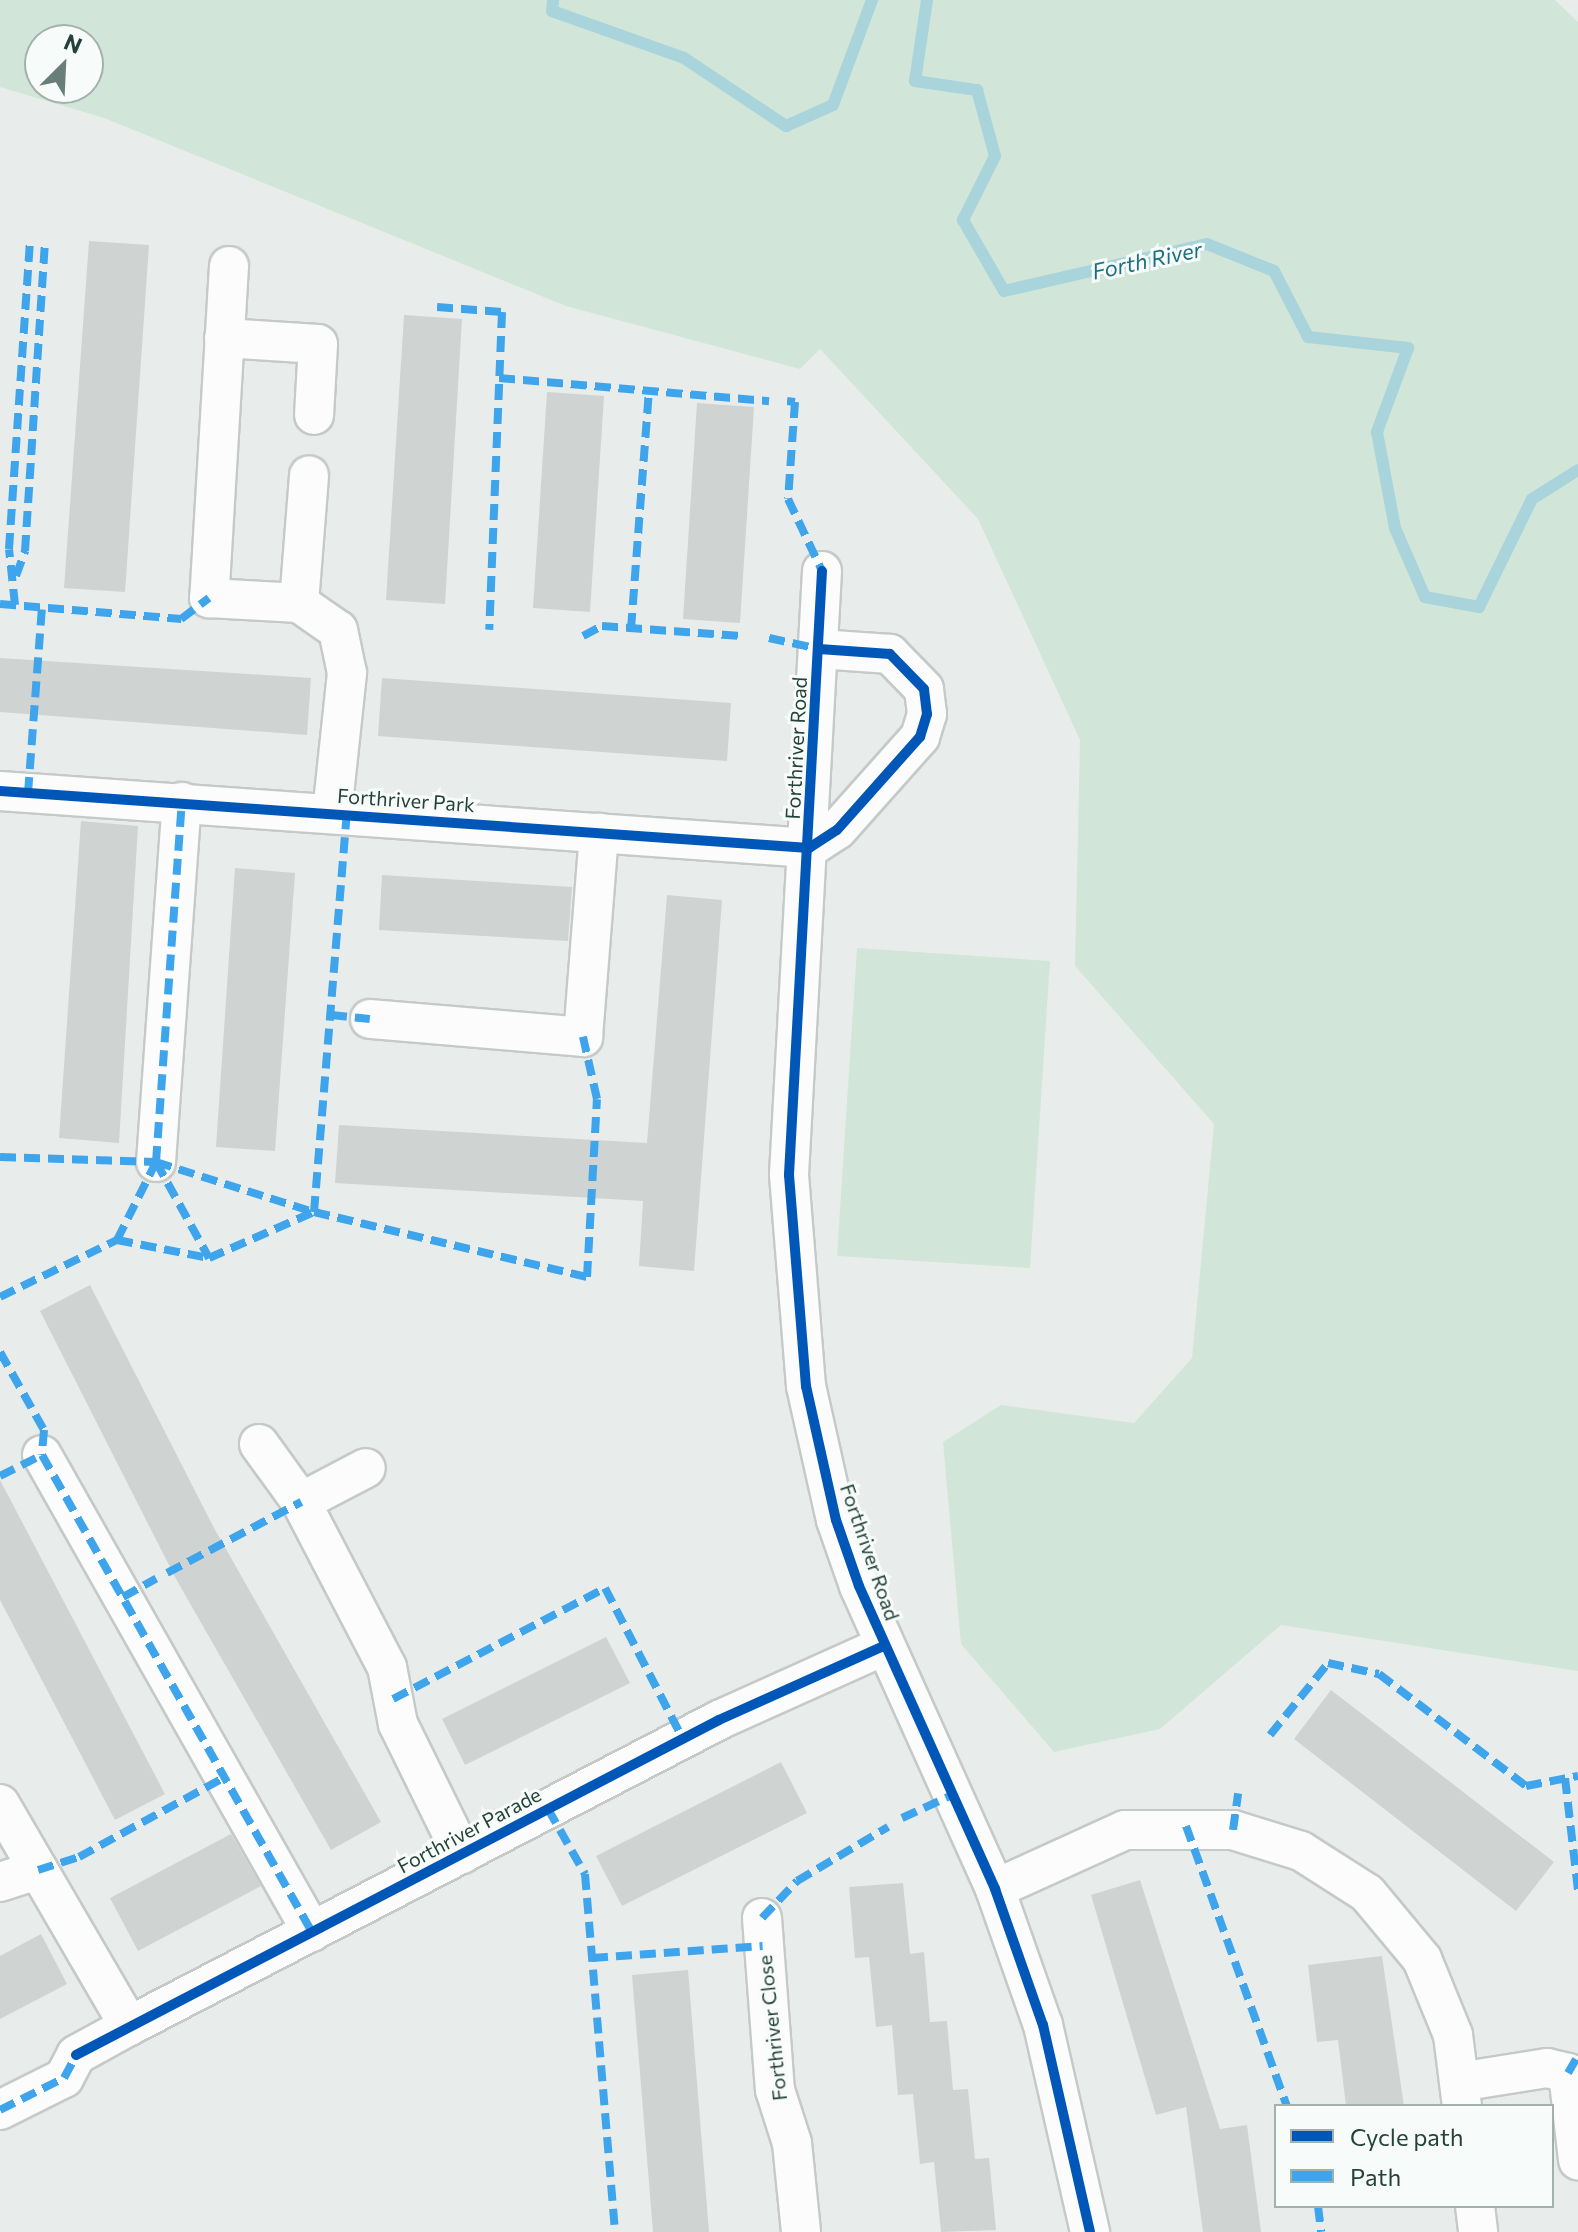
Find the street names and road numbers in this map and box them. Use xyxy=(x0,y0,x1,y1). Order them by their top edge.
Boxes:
street label: Forthriver Road xyxy=(780,676,812,820)
street label: Forthriver Park xyxy=(336,783,476,817)
street label: Forthriver Road xyxy=(835,1481,905,1623)
street label: Forthriver Parade xyxy=(393,1782,545,1878)
street label: Forthriver Close xyxy=(752,1954,792,2102)

